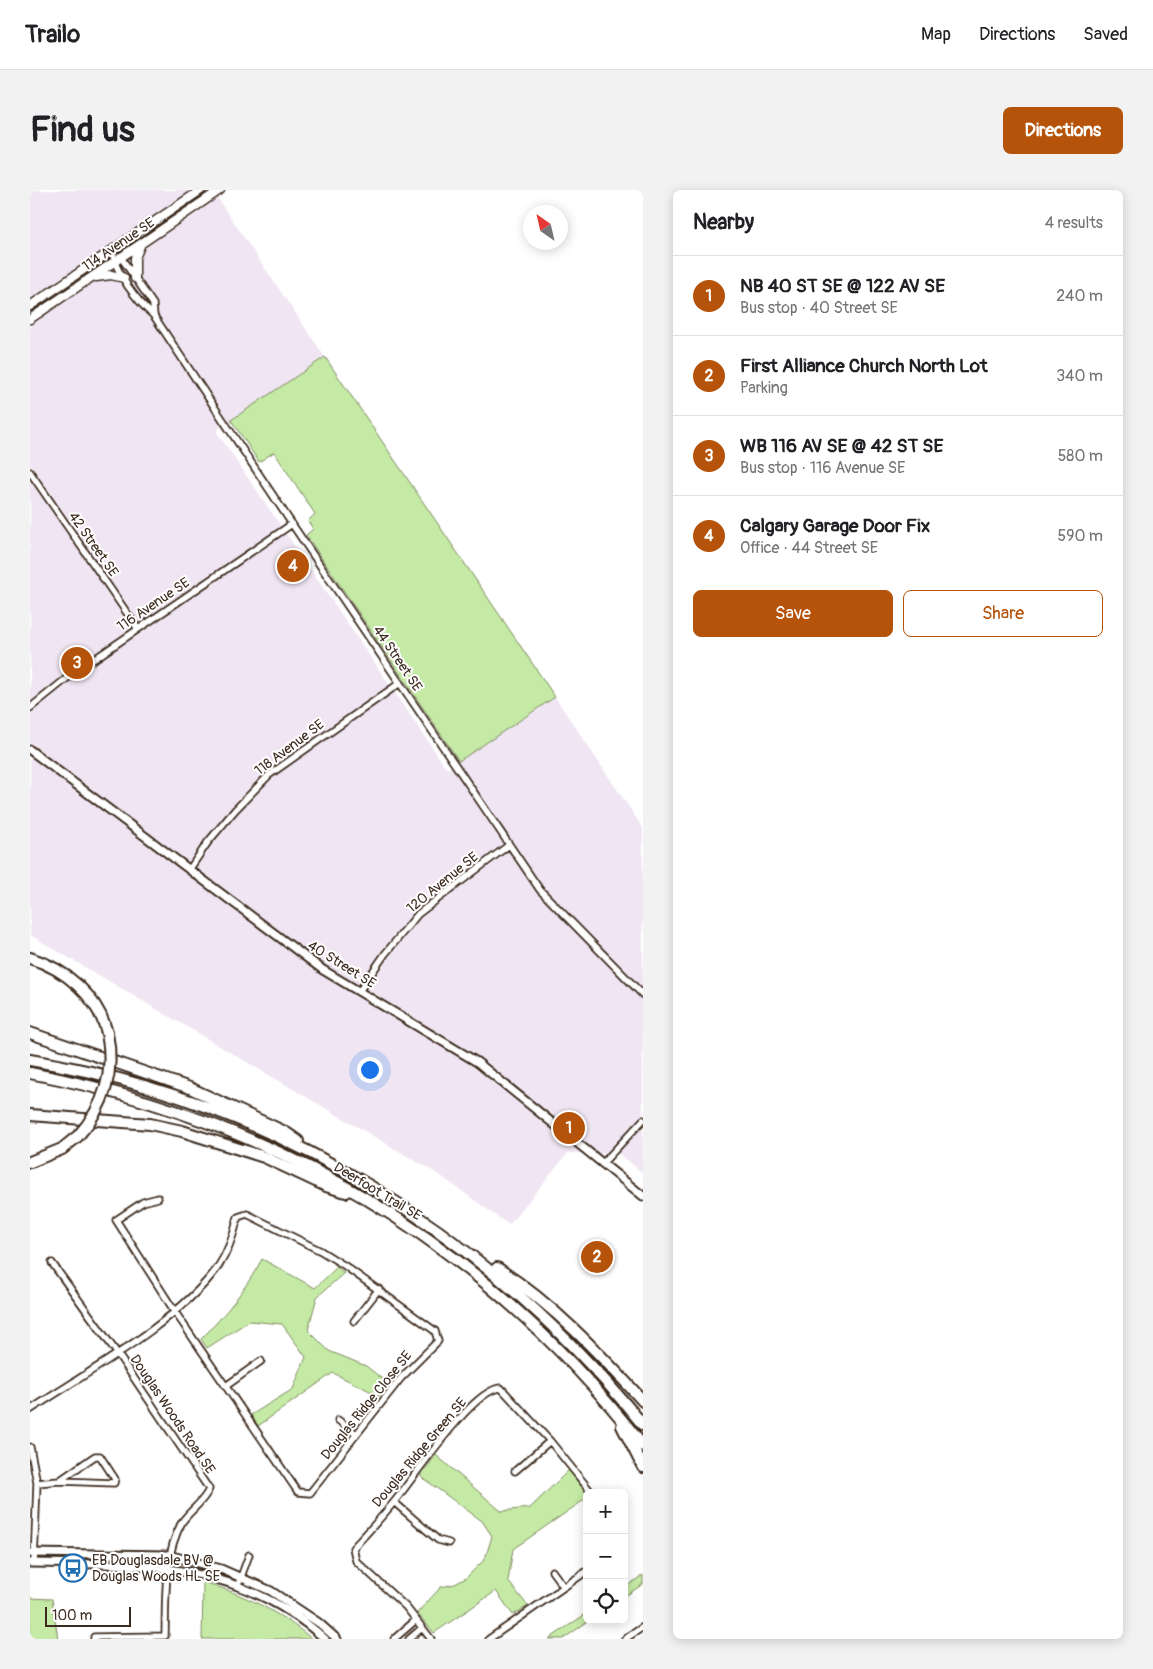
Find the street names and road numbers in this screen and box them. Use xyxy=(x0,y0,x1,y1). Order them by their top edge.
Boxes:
street label: 114 Avenue SE xyxy=(79,214,158,275)
street label: 42 Street SE xyxy=(65,509,122,580)
street label: 116 Avenue SE xyxy=(114,574,193,635)
street label: 44 Street SE xyxy=(369,622,426,694)
street label: 118 Avenue SE xyxy=(251,716,327,779)
street label: 120 Avenue SE xyxy=(403,848,482,917)
street label: 40 Street SE xyxy=(305,937,379,992)
street label: Deerfoot Trail SE xyxy=(331,1159,425,1224)
street label: Douglas Ridge Close SE xyxy=(317,1348,415,1463)
street label: Douglas Woods Road SE xyxy=(126,1351,219,1477)
street label: Douglas Ridge Green SE xyxy=(369,1394,470,1511)

